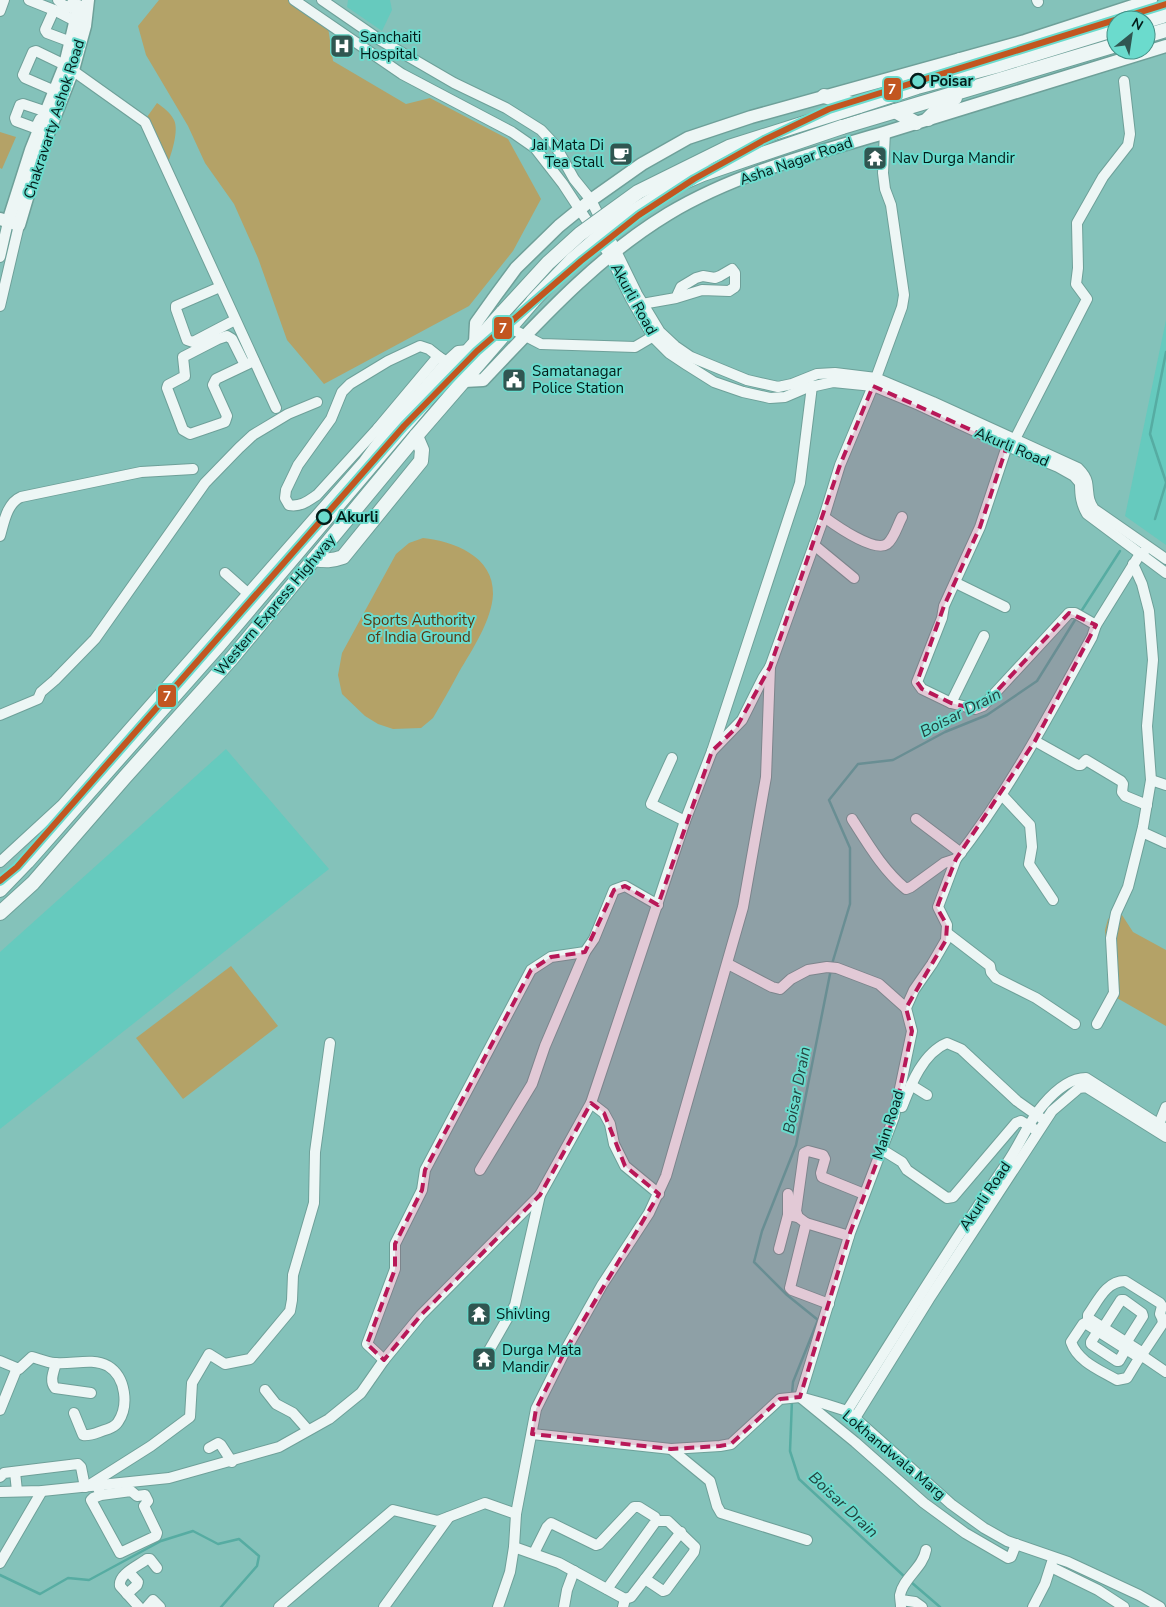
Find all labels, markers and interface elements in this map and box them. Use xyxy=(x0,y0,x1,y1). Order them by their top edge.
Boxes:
north arrow xyxy=(1106,10,1156,60)
text: N xyxy=(1128,13,1147,35)
place label: Sanchaiti Hospital xyxy=(360,27,421,64)
hospital icon: Sanchaiti Hospital xyxy=(329,33,355,59)
street label: Chakravarty Ashok Road xyxy=(19,37,89,201)
place label: Poisar xyxy=(930,71,973,91)
marker: Poisar xyxy=(910,73,926,89)
line badge: 7 xyxy=(883,77,902,101)
text: 7 xyxy=(888,80,896,99)
street label: Asha Nagar Road xyxy=(737,132,855,190)
place label: Jai Mata Di Tea Stall xyxy=(530,135,605,172)
cafe icon: Jai Mata Di Tea Stall xyxy=(608,141,634,167)
temple icon: Nav Durga Mandir xyxy=(862,145,888,171)
place label: Nav Durga Mandir xyxy=(892,148,1015,168)
street label: Akurli Road xyxy=(606,260,662,338)
line badge: 7 xyxy=(493,316,513,340)
text: 7 xyxy=(499,319,507,338)
place label: Samatanagar Police Station xyxy=(532,361,624,398)
public building icon: Samatanagar Police Station xyxy=(501,367,527,393)
street label: Akurli Road xyxy=(972,422,1052,472)
place label: Akurli xyxy=(336,507,378,527)
marker: Akurli xyxy=(316,509,332,525)
street label: Western Express Highway xyxy=(210,530,340,680)
park label: Sports Authority of India Ground xyxy=(363,610,475,647)
water label: Boisar Drain xyxy=(916,683,1005,743)
line badge: 7 xyxy=(157,684,177,708)
text: 7 xyxy=(163,687,171,706)
water label: Boisar Drain xyxy=(778,1045,816,1136)
street label: Main Road xyxy=(867,1088,909,1162)
street label: Akurli Road xyxy=(955,1158,1015,1234)
temple icon: Shivling xyxy=(466,1301,492,1327)
place label: Shivling xyxy=(496,1304,550,1324)
place label: Durga Mata Mandir xyxy=(502,1340,581,1377)
temple icon: Durga Mata Mandir xyxy=(471,1346,497,1372)
street label: Lokhandwala Marg xyxy=(838,1406,950,1504)
water label: Boisar Drain xyxy=(804,1467,883,1543)

